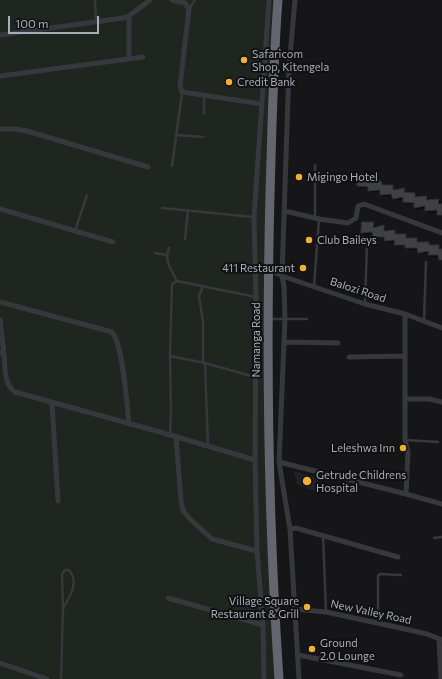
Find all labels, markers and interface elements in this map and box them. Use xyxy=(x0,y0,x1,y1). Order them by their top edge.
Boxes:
scale bar xyxy=(10,8,101,34)
text: 100 m xyxy=(15,16,49,30)
place label: Safaricom Shop, Kitengela xyxy=(252,47,329,73)
marker: Safaricom Shop, Kitengela xyxy=(239,55,249,65)
place label: Credit Bank xyxy=(237,75,295,89)
marker: Credit Bank xyxy=(224,77,234,87)
place label: Migingo Hotel xyxy=(307,170,378,184)
marker: Migingo Hotel xyxy=(294,172,304,182)
place label: Club Baileys xyxy=(317,233,377,247)
marker: Club Baileys xyxy=(304,235,314,245)
place label: 411 Restaurant xyxy=(222,261,295,275)
marker: 411 Restaurant xyxy=(298,263,308,273)
street label: Balozi Road xyxy=(328,275,388,305)
street label: Namanga Road xyxy=(249,302,263,378)
place label: Leleshwa Inn xyxy=(331,441,395,455)
marker: Leleshwa Inn xyxy=(398,443,408,453)
place label: Getrude Childrens Hospital xyxy=(316,468,406,494)
marker: Getrude Childrens Hospital xyxy=(301,475,313,487)
place label: Village Square Restaurant & Grill xyxy=(211,594,299,620)
street label: New Valley Road xyxy=(329,597,413,627)
marker: Village Square Restaurant & Grill xyxy=(302,602,312,612)
place label: Ground 2.0 Lounge xyxy=(320,636,375,662)
marker: Ground 2.0 Lounge xyxy=(307,644,317,654)

